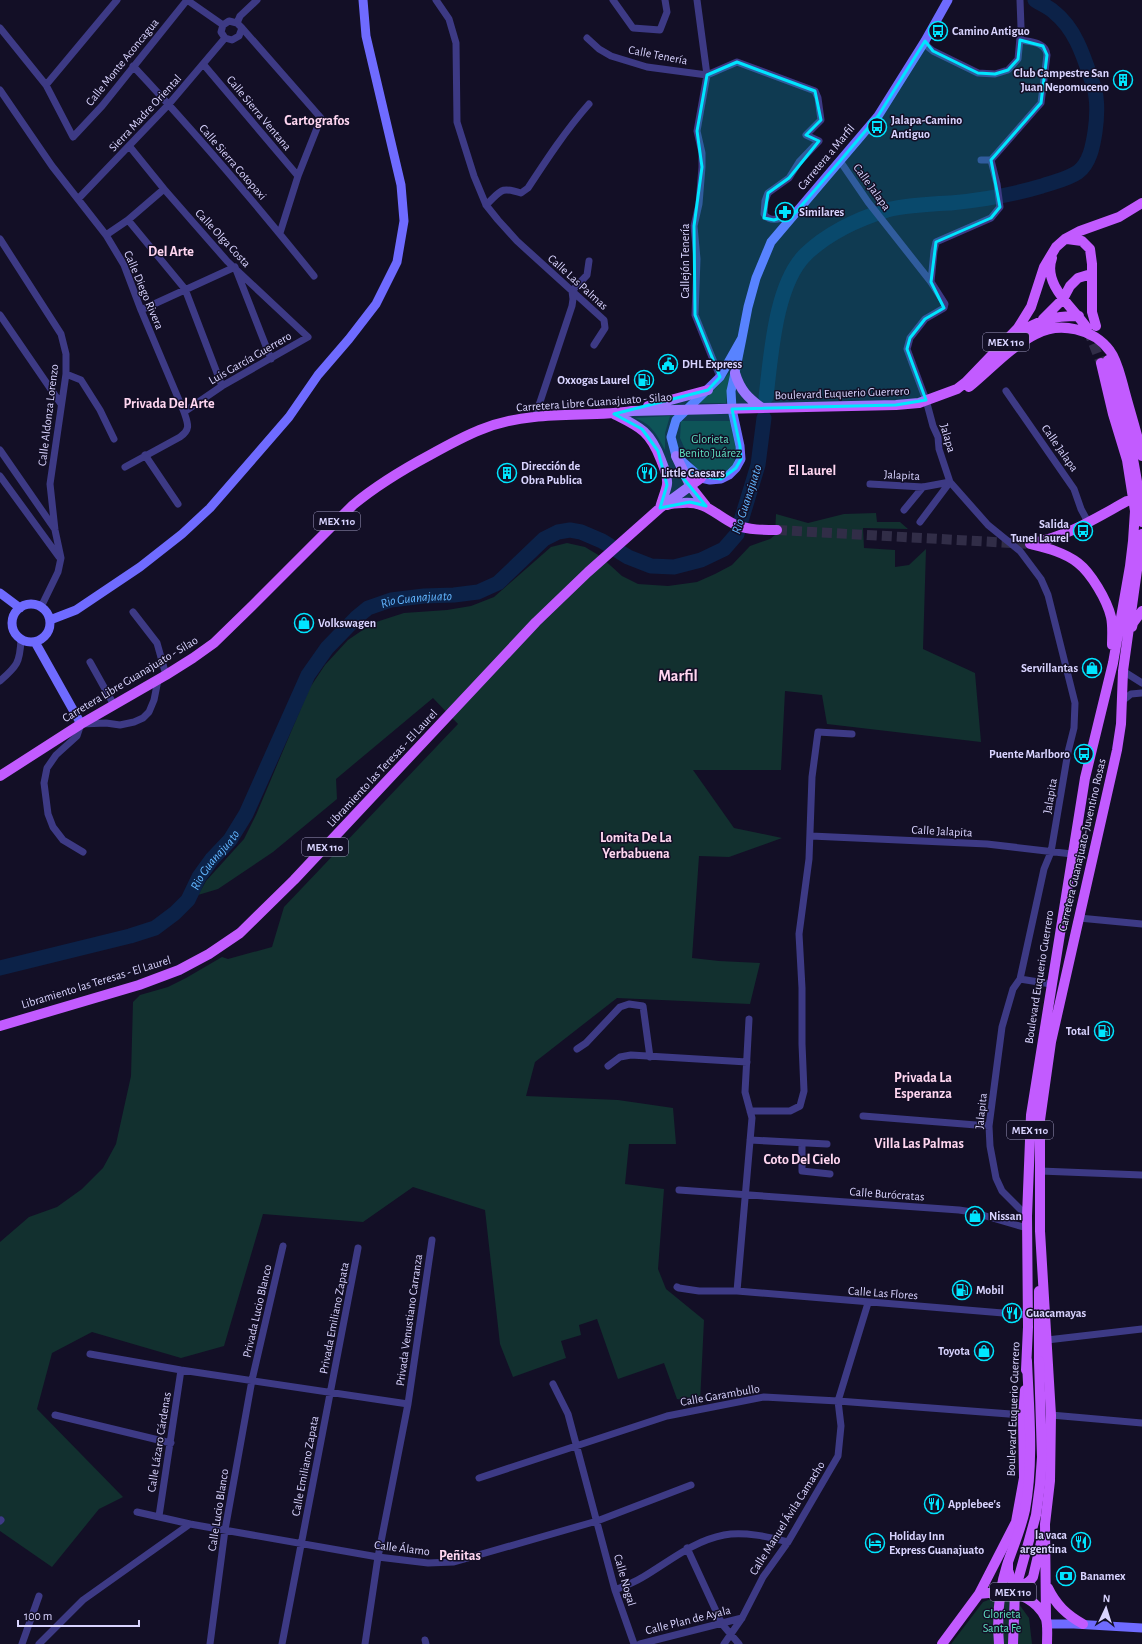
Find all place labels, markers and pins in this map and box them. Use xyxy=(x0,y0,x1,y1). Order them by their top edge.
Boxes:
bus stop icon: Camino Antiguo xyxy=(927,20,949,42)
place label: Camino Antiguo xyxy=(952,25,1030,37)
place label: Club Campestre San Juan Nepomuceno xyxy=(1014,67,1109,93)
building icon: Club Campestre San Juan Nepomuceno xyxy=(1112,69,1134,91)
place label: Jalapa-Camino Antiguo xyxy=(891,114,962,140)
bus stop icon: Jalapa-Camino Antiguo xyxy=(866,116,888,138)
pharmacy icon: Similares xyxy=(774,201,796,223)
place label: Similares xyxy=(799,206,845,218)
public building icon: DHL Express xyxy=(657,353,679,375)
place label: DHL Express xyxy=(682,358,742,370)
fuel station icon: Oxxogas Laurel xyxy=(633,369,655,391)
place label: Oxxogas Laurel xyxy=(557,374,630,386)
place label: Dirección de Obra Publica xyxy=(521,460,582,486)
building icon: Dirección de Obra Publica xyxy=(496,462,518,484)
restaurant icon: Little Caesars xyxy=(636,462,658,484)
place label: Little Caesars xyxy=(661,467,725,479)
place label: Salida Tunel Laurel xyxy=(1011,518,1069,544)
bus stop icon: Salida Tunel Laurel xyxy=(1072,520,1094,542)
shop icon: Volkswagen xyxy=(293,612,315,634)
place label: Volkswagen xyxy=(318,617,376,629)
shop icon: Servillantas xyxy=(1081,657,1103,679)
place label: Servillantas xyxy=(1021,662,1078,674)
bus stop icon: Puente Marlboro xyxy=(1073,743,1095,765)
place label: Puente Marlboro xyxy=(989,748,1070,760)
fuel station icon: Total xyxy=(1093,1020,1115,1042)
place label: Total xyxy=(1066,1025,1090,1037)
shop icon: Nissan xyxy=(964,1205,986,1227)
place label: Nissan xyxy=(989,1210,1022,1222)
fuel station icon: Mobil xyxy=(951,1279,973,1301)
place label: Mobil xyxy=(976,1284,1004,1296)
restaurant icon: Guacamayas xyxy=(1001,1302,1023,1324)
place label: Guacamayas xyxy=(1026,1307,1087,1320)
shop icon: Toyota xyxy=(973,1340,995,1362)
place label: Toyota xyxy=(938,1345,970,1358)
restaurant icon: Applebee's xyxy=(923,1493,945,1515)
place label: Applebee's xyxy=(948,1498,1001,1510)
place label: la vaca argentina xyxy=(1020,1529,1067,1555)
place label: Holiday Inn Express Guanajuato xyxy=(889,1530,984,1557)
restaurant icon: la vaca argentina xyxy=(1070,1531,1092,1553)
hotel icon: Holiday Inn Express Guanajuato xyxy=(864,1532,886,1554)
bank icon: Banamex xyxy=(1055,1565,1077,1587)
place label: Banamex xyxy=(1080,1570,1126,1582)

